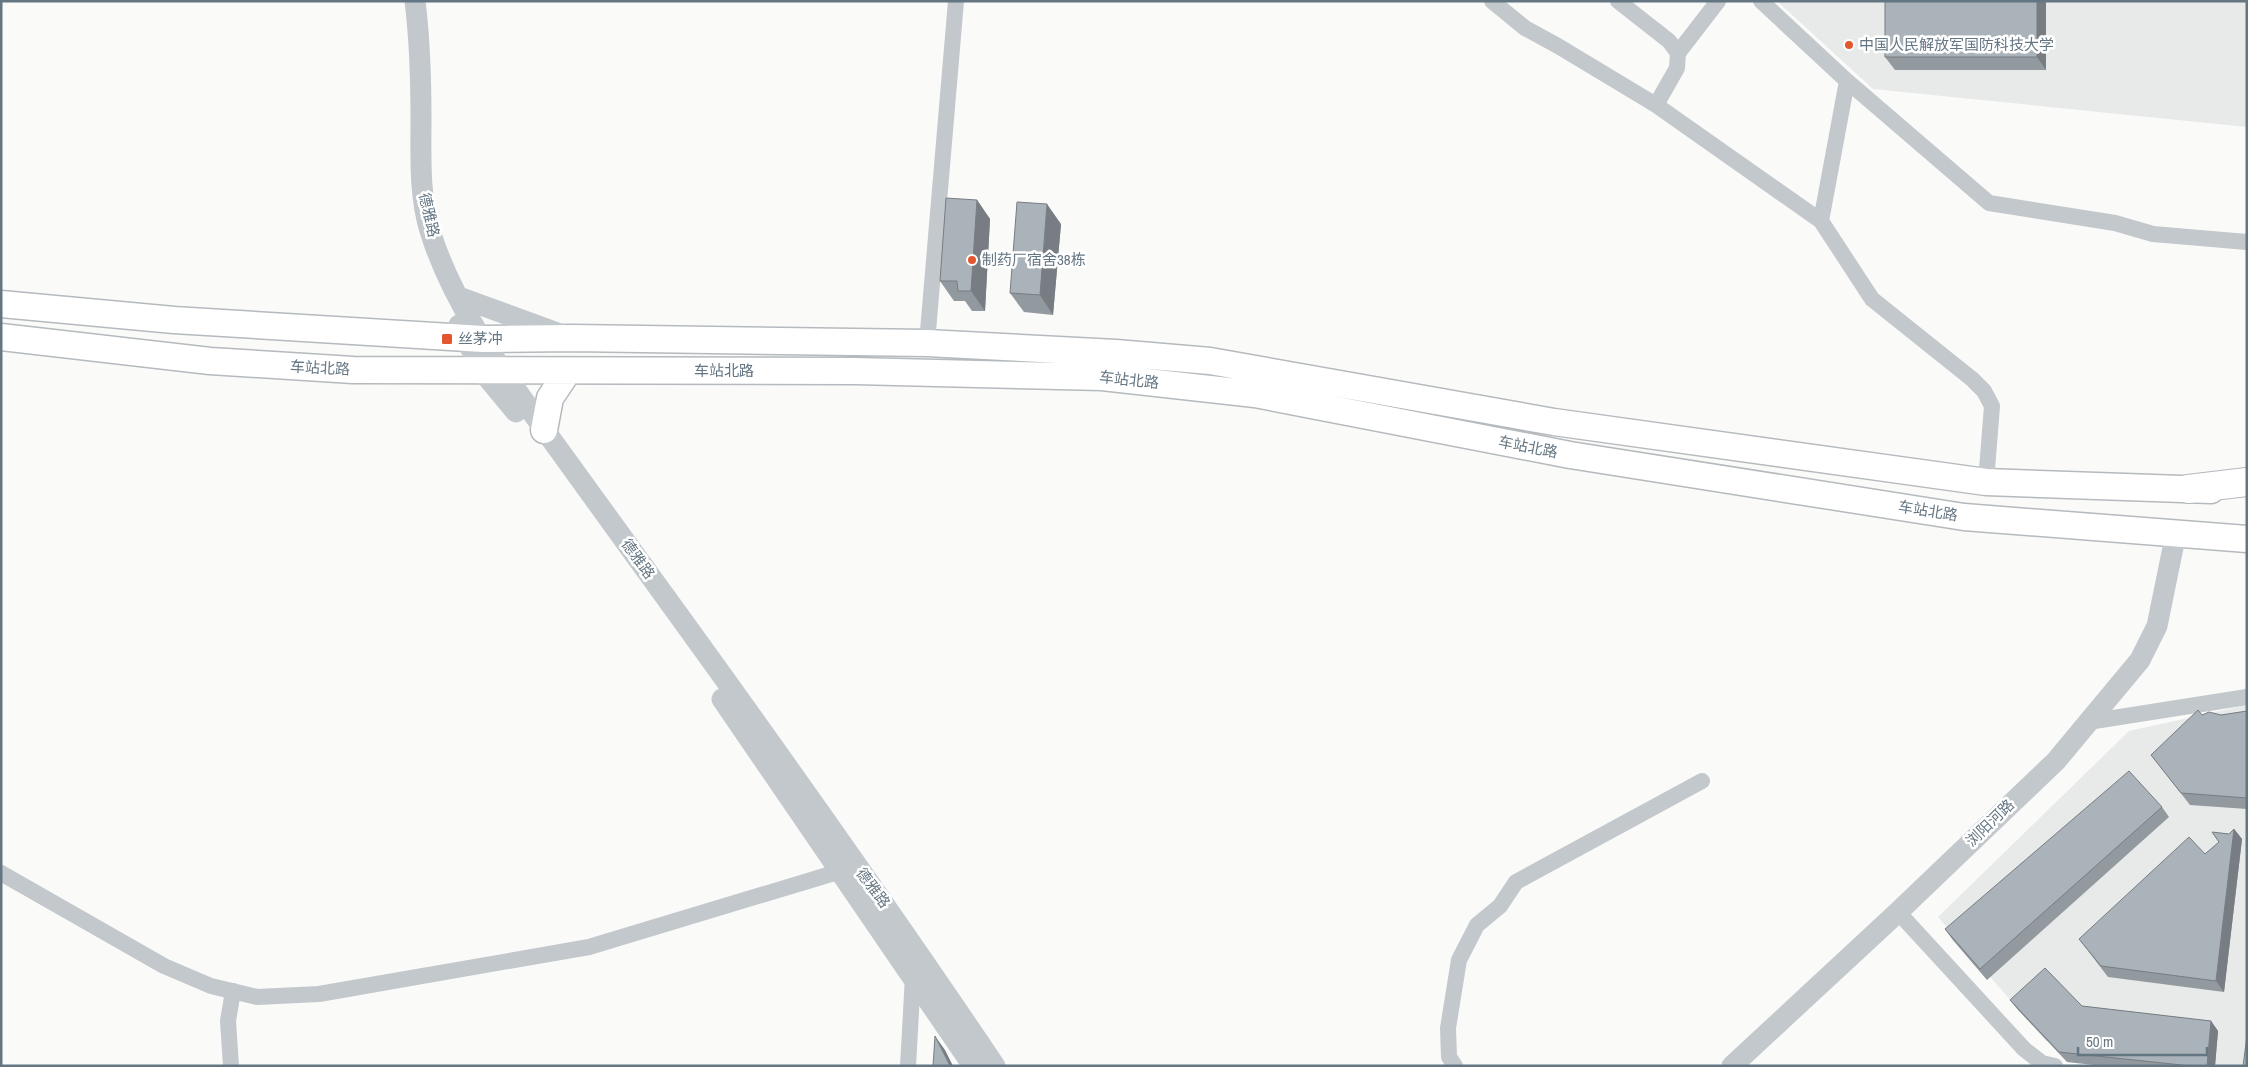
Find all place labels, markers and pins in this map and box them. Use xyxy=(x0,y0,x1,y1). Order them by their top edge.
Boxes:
place label: 中国人民解放军国防科技大学 xyxy=(1859,34,2054,55)
marker: 中国人民解放军国防科技大学 xyxy=(1843,39,1855,51)
place label: 制药厂宿舍38栋 xyxy=(982,249,1086,270)
marker: 制药厂宿舍38栋 xyxy=(966,254,978,266)
place label: 丝茅冲 xyxy=(458,328,503,349)
marker: 丝茅冲 xyxy=(440,332,454,346)

